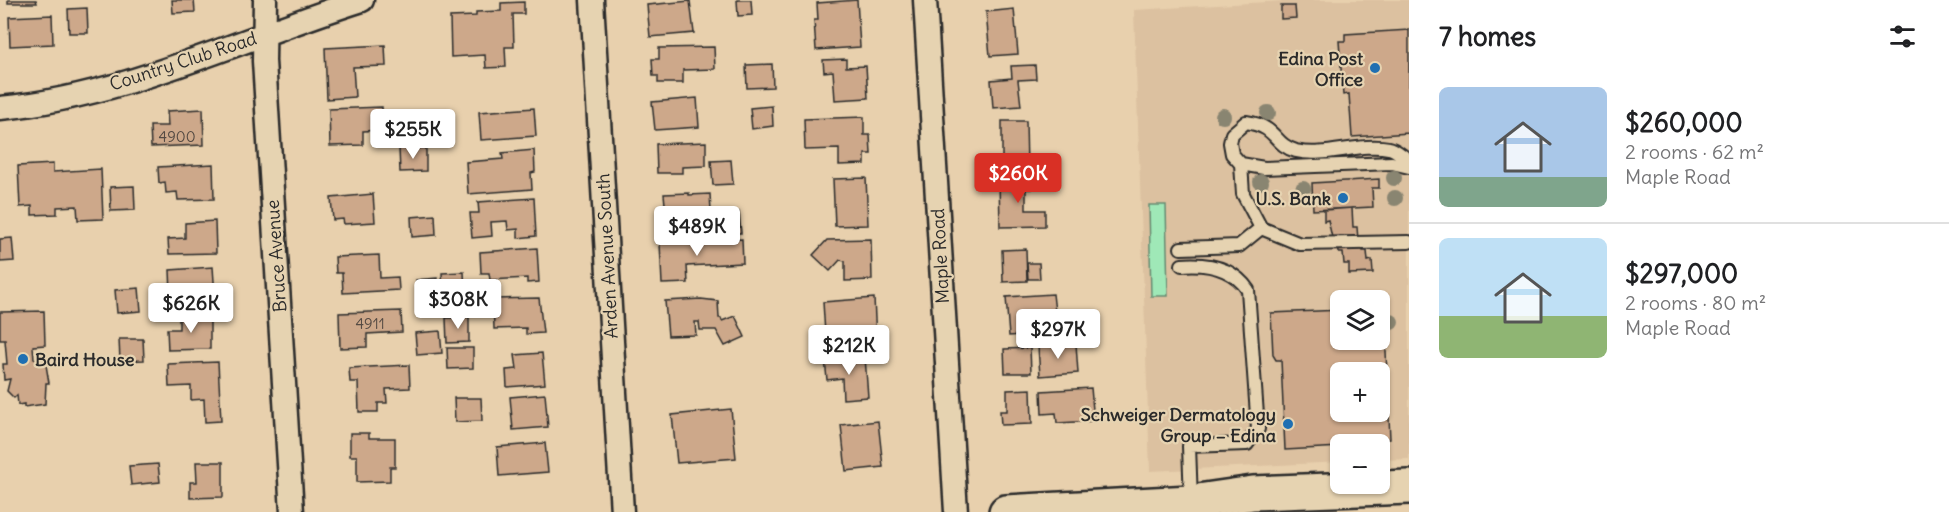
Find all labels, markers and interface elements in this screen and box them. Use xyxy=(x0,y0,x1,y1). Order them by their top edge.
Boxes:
text: 7 homes xyxy=(1439,20,1536,53)
icon: filters xyxy=(1886,20,1919,53)
street label: Country Club Road xyxy=(107,26,260,96)
place label: Edina Post Office xyxy=(1278,47,1364,91)
marker: Edina Post Office xyxy=(1368,61,1382,75)
text: $260,000 xyxy=(1625,106,1743,139)
pin: $255K xyxy=(371,109,455,160)
icon: home xyxy=(1487,111,1559,183)
text: $255K xyxy=(384,116,442,141)
house number: 4900 xyxy=(158,127,196,146)
text: 2 rooms · 62 m² xyxy=(1625,139,1764,164)
pin: $260K xyxy=(976,153,1060,204)
text: $260K xyxy=(988,160,1048,185)
text: Maple Road xyxy=(1625,164,1731,189)
street label: Arden Avenue South xyxy=(591,173,623,339)
place label: U.S. Bank xyxy=(1256,187,1331,210)
marker: U.S. Bank xyxy=(1336,191,1350,205)
street label: Bruce Avenue xyxy=(261,199,291,313)
pin: $489K xyxy=(655,206,739,257)
street label: Maple Road xyxy=(926,207,954,304)
text: $489K xyxy=(668,213,726,238)
text: $297,000 xyxy=(1625,257,1738,290)
icon: home xyxy=(1487,262,1559,334)
pin: $308K xyxy=(416,279,500,330)
pin: $626K xyxy=(149,283,233,334)
text: $308K xyxy=(428,286,488,311)
text: $626K xyxy=(162,290,220,315)
map controls xyxy=(1330,290,1390,494)
button: layers xyxy=(1330,290,1390,350)
text: 2 rooms · 80 m² xyxy=(1625,290,1766,315)
pin: $297K xyxy=(1016,309,1100,360)
house number: 4911 xyxy=(355,314,385,333)
text: Maple Road xyxy=(1625,315,1731,340)
text: $297K xyxy=(1030,316,1086,341)
pin: $212K xyxy=(807,325,891,376)
text: $212K xyxy=(822,332,876,357)
place label: Baird House xyxy=(35,348,135,371)
marker: Baird House xyxy=(16,352,30,366)
button: + xyxy=(1330,362,1390,422)
place label: Schweiger Dermatology Group – Edina xyxy=(1081,403,1276,447)
marker: Schweiger Dermatology Group – Edina xyxy=(1281,417,1295,431)
button: − xyxy=(1330,434,1390,494)

